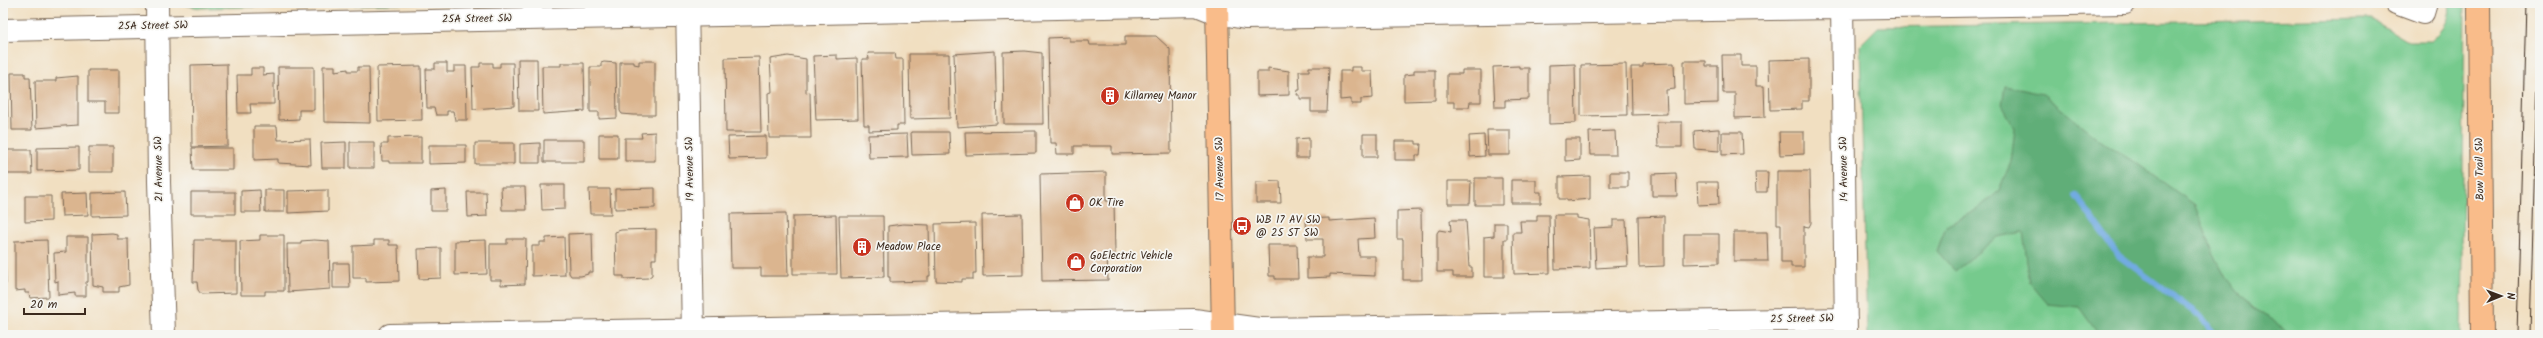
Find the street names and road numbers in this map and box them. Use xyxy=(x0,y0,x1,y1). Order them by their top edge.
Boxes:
street label: 25A Street SW xyxy=(442,9,513,29)
street label: 25A Street SW xyxy=(118,16,189,36)
street label: 21 Avenue SW xyxy=(149,136,169,202)
street label: 19 Avenue SW xyxy=(680,136,700,201)
street label: 17 Avenue SW xyxy=(1210,136,1230,201)
street label: 14 Avenue SW xyxy=(1834,136,1854,202)
street label: Bow Trail SW xyxy=(2470,137,2490,200)
street label: 25 Street SW xyxy=(1770,309,1834,329)

